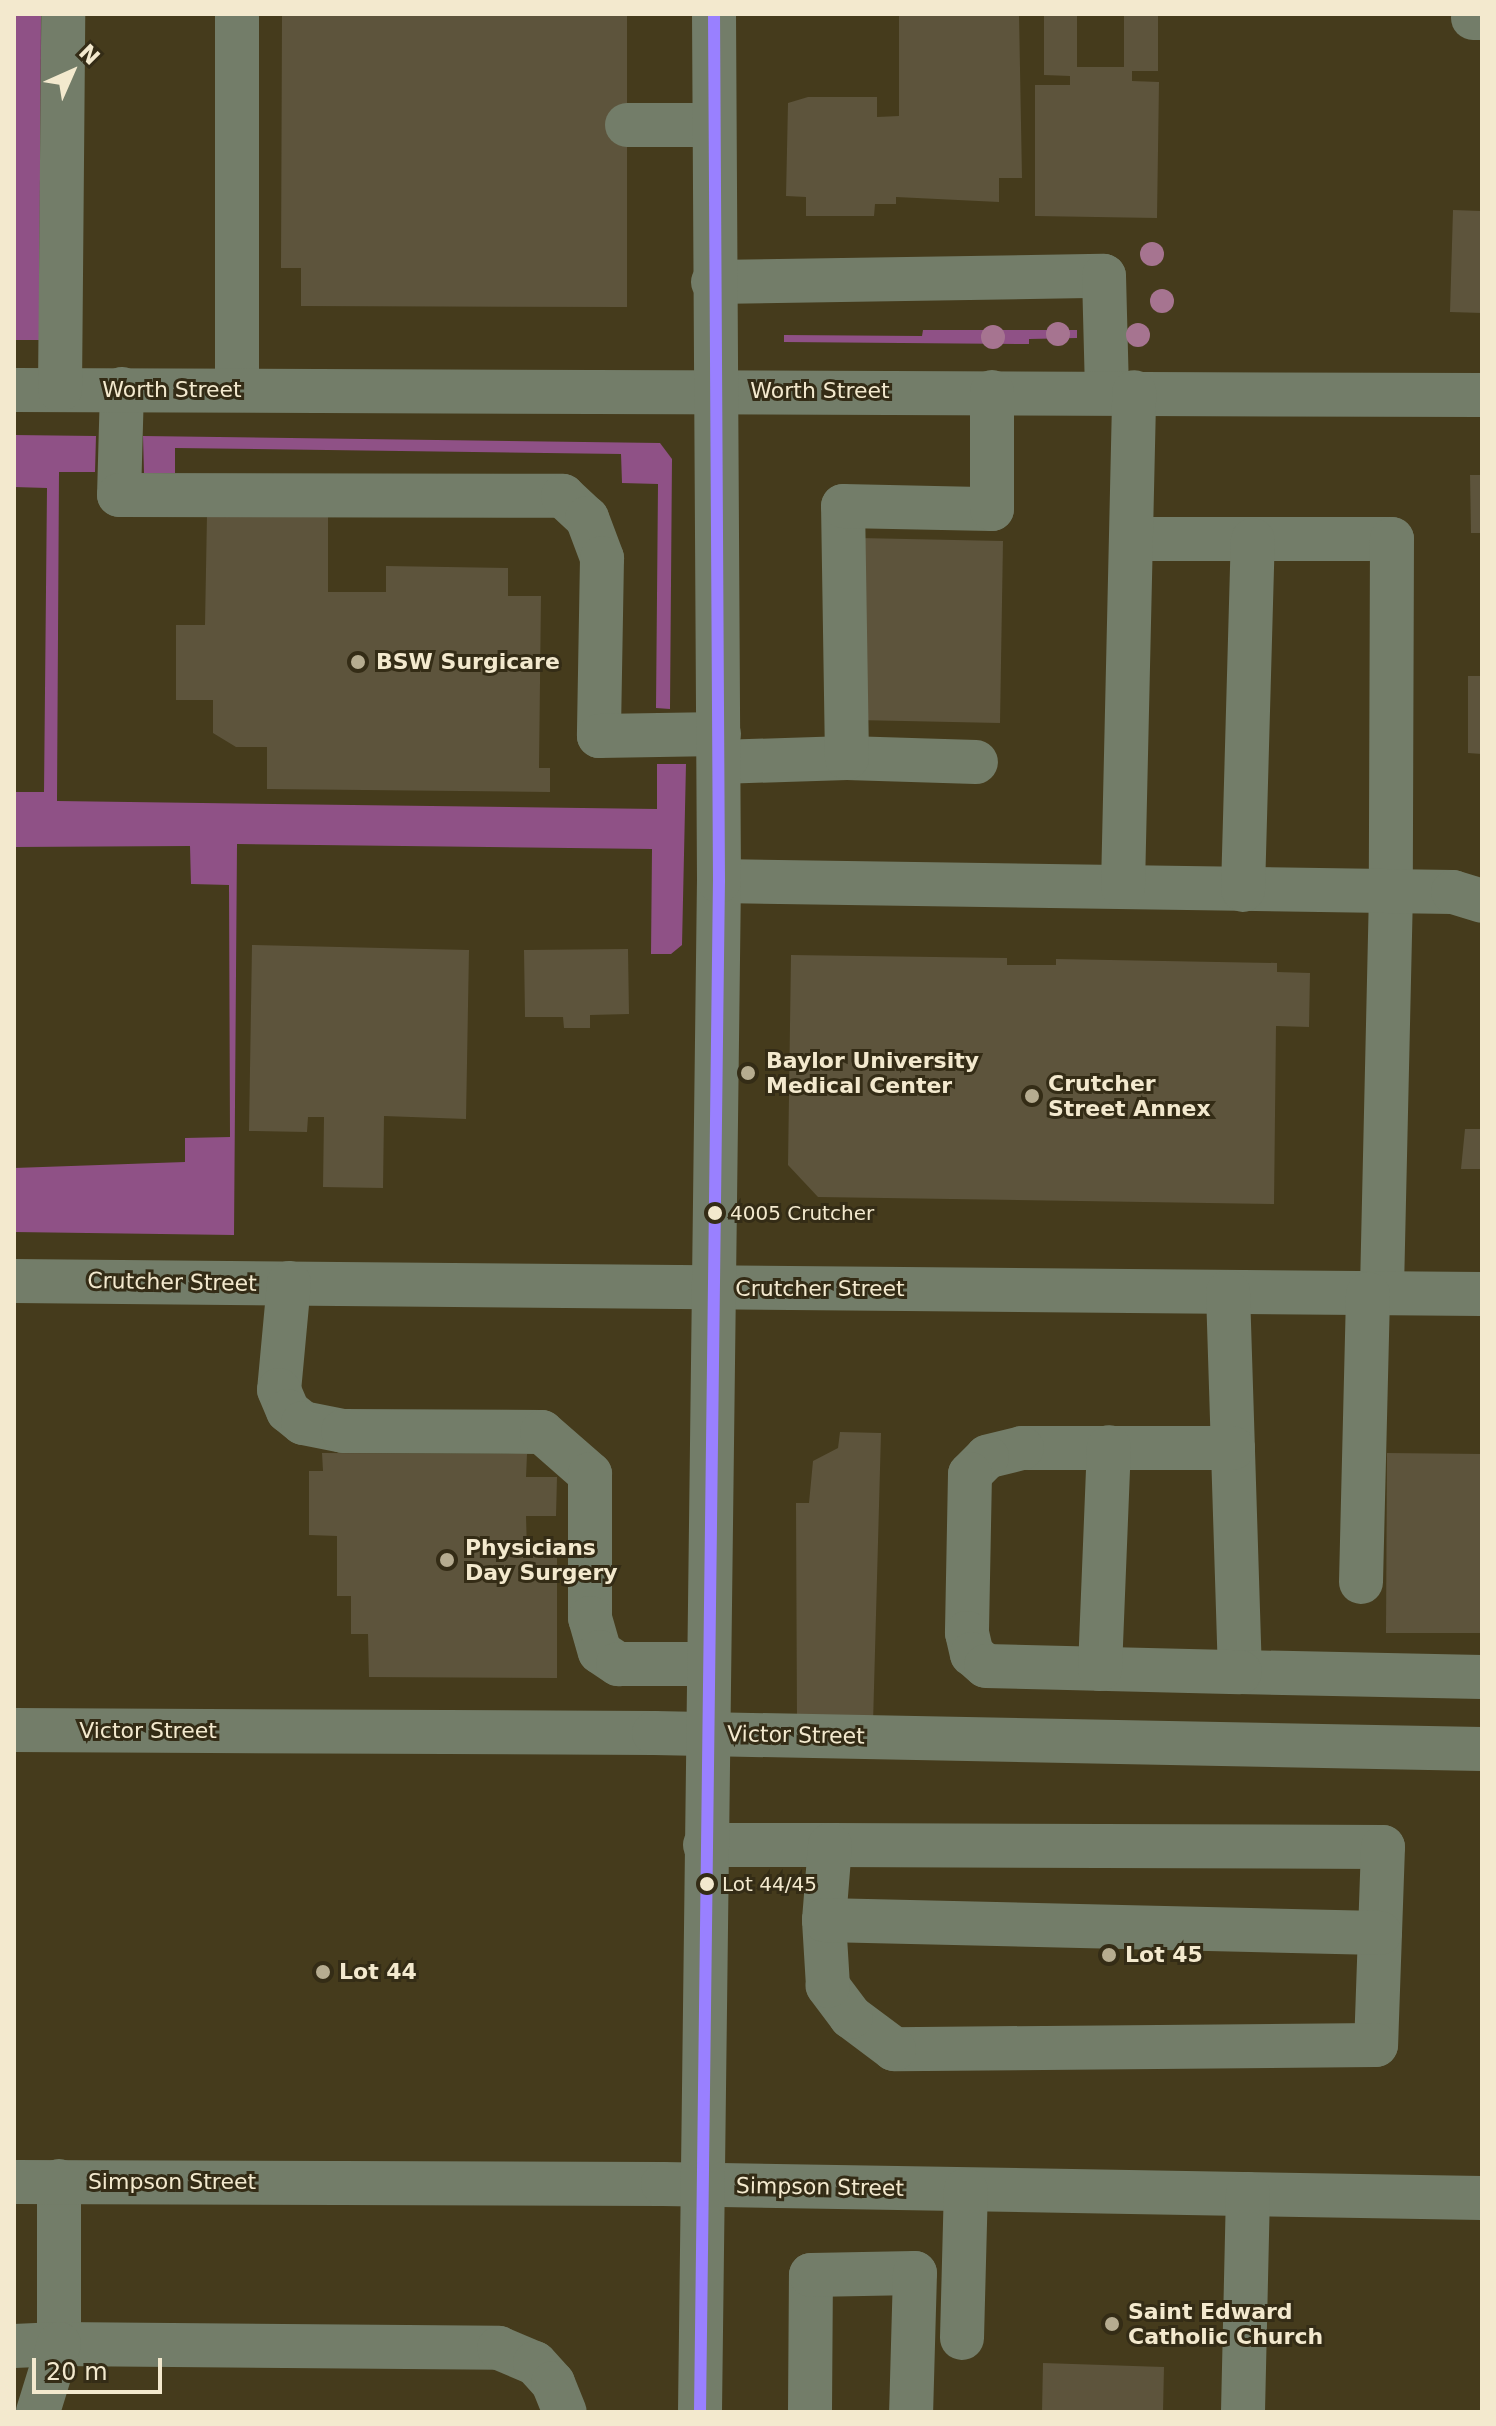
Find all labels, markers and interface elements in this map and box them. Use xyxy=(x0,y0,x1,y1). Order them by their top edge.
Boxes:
north arrow xyxy=(32,32,112,112)
text: N xyxy=(74,39,105,70)
street label: Worth Street xyxy=(102,377,242,403)
street label: Worth Street xyxy=(750,378,890,404)
place label: BSW Surgicare xyxy=(376,649,560,675)
marker: BSW Surgicare xyxy=(347,651,369,673)
place label: Baylor University Medical Center xyxy=(766,1047,979,1098)
marker: Baylor University Medical Center xyxy=(737,1062,759,1084)
place label: Crutcher Street Annex xyxy=(1048,1070,1211,1122)
marker: Crutcher Street Annex xyxy=(1023,1087,1041,1105)
place label: 4005 Crutcher xyxy=(730,1201,874,1225)
marker: 4005 Crutcher xyxy=(707,1205,723,1221)
street label: Crutcher Street xyxy=(87,1267,257,1297)
street label: Crutcher Street xyxy=(735,1276,905,1302)
place label: Physicians Day Surgery xyxy=(465,1534,618,1586)
marker: Physicians Day Surgery xyxy=(436,1549,458,1571)
street label: Victor Street xyxy=(79,1718,217,1744)
street label: Victor Street xyxy=(727,1721,865,1749)
place label: Lot 44/45 xyxy=(722,1872,817,1896)
marker: Lot 44/45 xyxy=(699,1876,715,1892)
place label: Lot 45 xyxy=(1125,1942,1203,1968)
marker: Lot 45 xyxy=(1100,1946,1118,1964)
place label: Lot 44 xyxy=(339,1959,417,1985)
marker: Lot 44 xyxy=(314,1963,332,1981)
street label: Simpson Street xyxy=(88,2169,256,2195)
street label: Simpson Street xyxy=(736,2172,904,2202)
place label: Saint Edward Catholic Church xyxy=(1128,2298,1323,2350)
marker: Saint Edward Catholic Church xyxy=(1103,2315,1121,2333)
scale bar xyxy=(36,2342,166,2392)
text: 20 m xyxy=(46,2358,108,2386)

